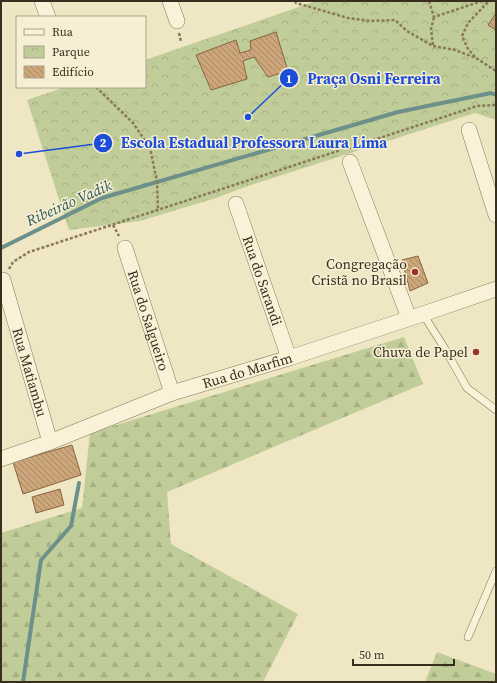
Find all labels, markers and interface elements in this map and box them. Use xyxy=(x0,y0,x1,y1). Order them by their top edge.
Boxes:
legend xyxy=(16,16,146,88)
text: Rua xyxy=(52,24,74,40)
text: Parque xyxy=(52,44,90,60)
text: Edifício xyxy=(52,64,94,80)
callout: Praça Osni Ferreira xyxy=(279,65,449,92)
text: Praça Osni Ferreira xyxy=(307,68,442,89)
text: 1 xyxy=(286,71,292,87)
callout: Escola Estadual Professora Laura Lima xyxy=(93,130,395,157)
text: Escola Estadual Professora Laura Lima xyxy=(121,132,388,153)
text: 2 xyxy=(100,135,107,151)
water label: Ribeirão Vadik xyxy=(22,174,116,231)
street label: Rua do Sarandi xyxy=(238,233,287,328)
place label: Congregação Cristã no Brasil xyxy=(312,254,407,290)
street label: Rua do Salgueiro xyxy=(123,267,174,374)
marker: Congregação Cristã no Brasil xyxy=(410,267,420,277)
street label: Rua Matiambu xyxy=(7,325,52,419)
place label: Chuva de Papel xyxy=(373,342,468,362)
street label: Rua do Marfim xyxy=(200,347,295,393)
marker: Chuva de Papel xyxy=(471,347,481,357)
scale bar xyxy=(353,641,454,667)
text: 50 m xyxy=(359,647,385,663)

